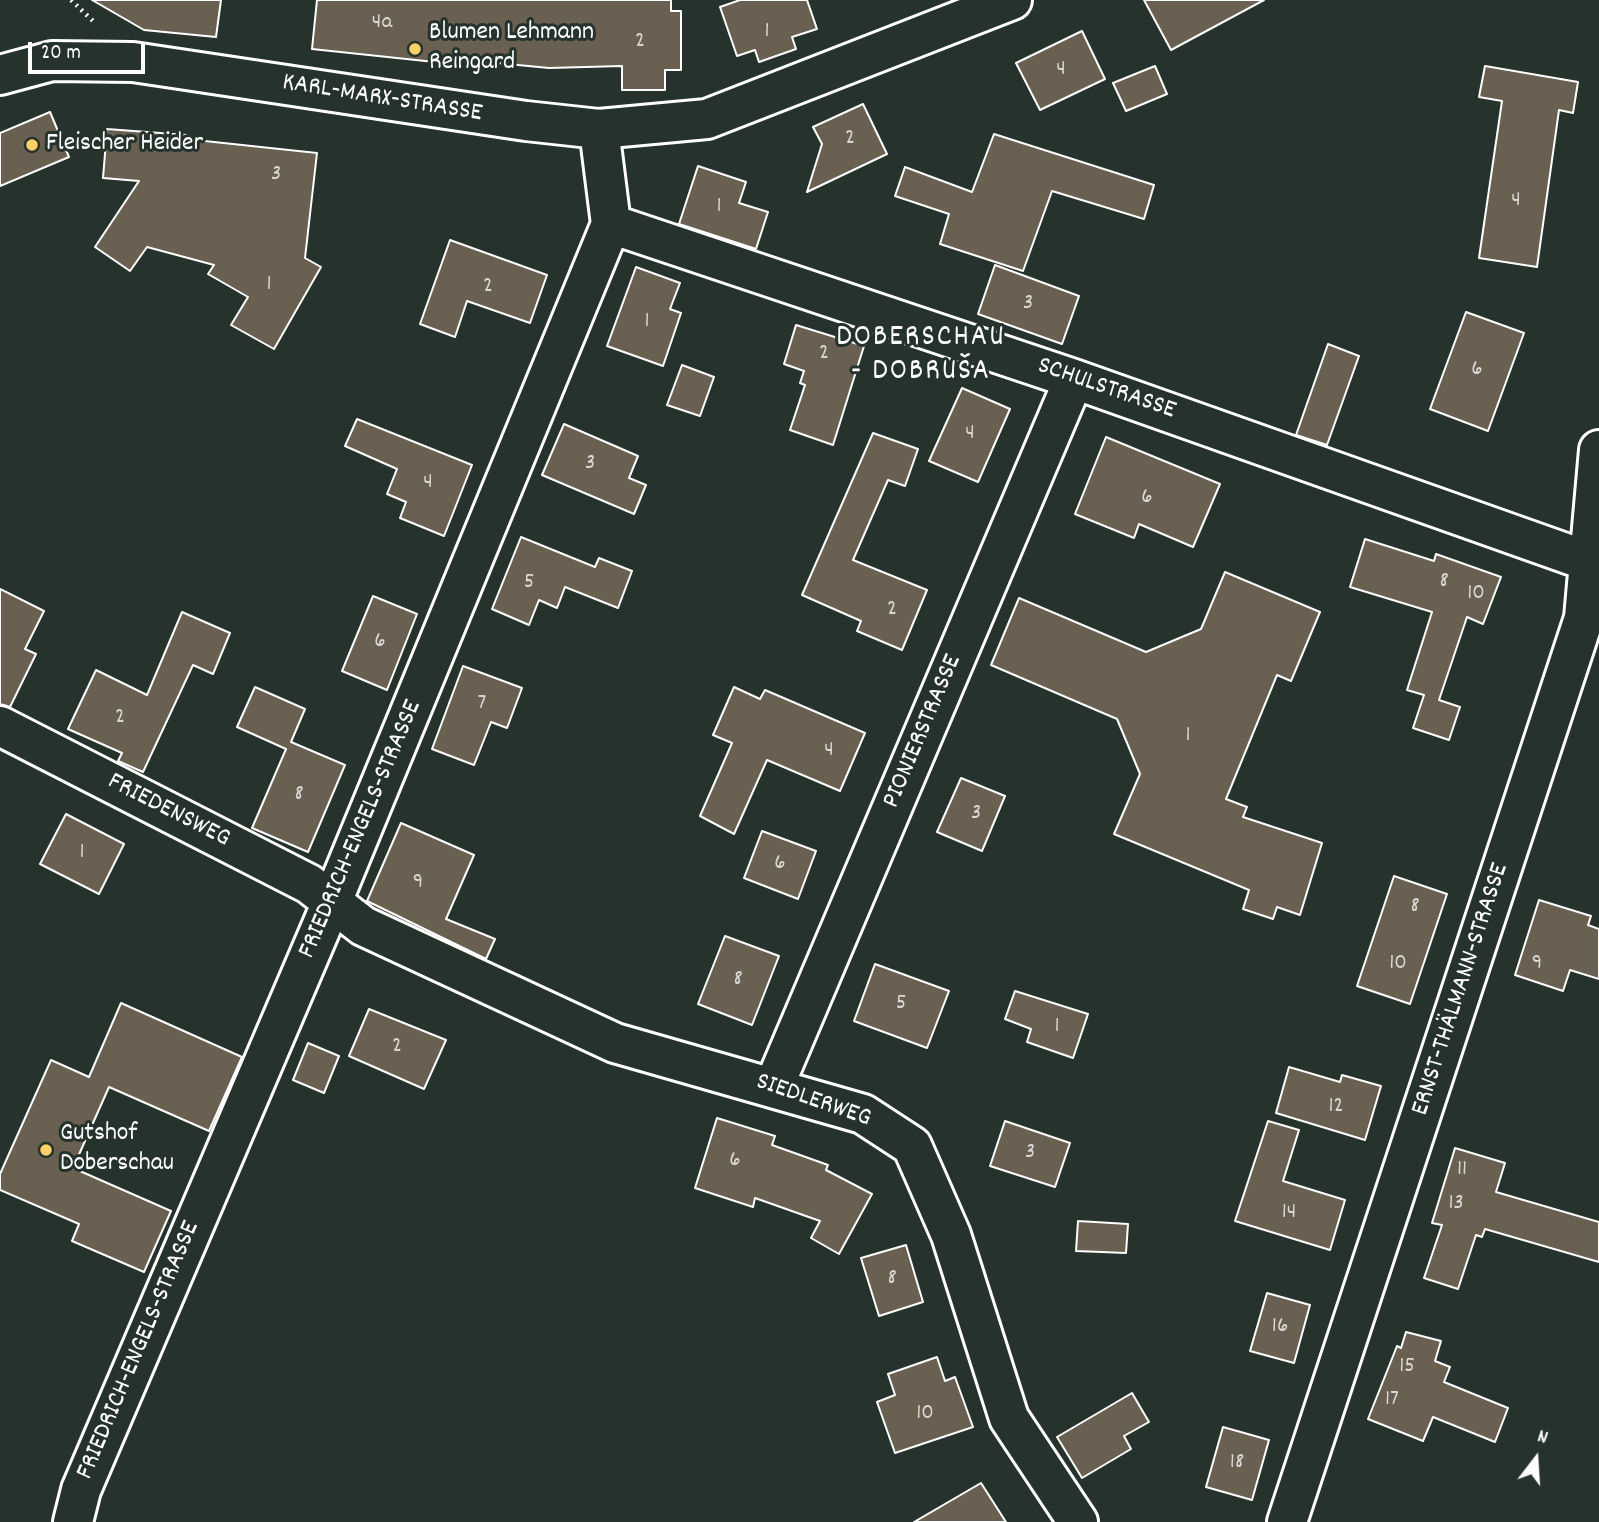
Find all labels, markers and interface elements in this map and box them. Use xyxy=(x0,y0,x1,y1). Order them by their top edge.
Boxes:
house number: 4a xyxy=(372,10,392,38)
place label: Blumen Lehmann Reingard xyxy=(429,18,594,80)
house number: 1 xyxy=(764,19,770,47)
scale bar xyxy=(32,28,149,72)
house number: 2 xyxy=(635,29,645,57)
text: 20 m xyxy=(41,39,81,69)
marker: Blumen Lehmann Reingard xyxy=(407,41,423,57)
house number: 4 xyxy=(1056,57,1066,85)
street label: KARL-MARX-STRASSE xyxy=(280,69,484,131)
house number: 2 xyxy=(845,126,855,154)
place label: Fleischer Heider xyxy=(46,129,203,161)
marker: Fleischer Heider xyxy=(24,137,40,153)
house number: 3 xyxy=(271,162,281,190)
house number: 4 xyxy=(1511,188,1521,216)
house number: 1 xyxy=(716,194,722,222)
house number: 1 xyxy=(266,272,272,300)
house number: 2 xyxy=(483,274,493,302)
house number: 3 xyxy=(1023,291,1033,319)
house number: 1 xyxy=(644,309,650,337)
district label: DOBERSCHAU - DOBRUŠA xyxy=(838,322,1004,392)
house number: 2 xyxy=(819,341,829,369)
street label: SCHULSTRASSE xyxy=(1033,352,1179,428)
house number: 6 xyxy=(1471,357,1483,385)
house number: 4 xyxy=(965,421,975,449)
house number: 3 xyxy=(585,451,595,479)
house number: 4 xyxy=(423,470,433,498)
house number: 6 xyxy=(1141,485,1153,513)
house number: 8 xyxy=(1439,569,1449,597)
house number: 5 xyxy=(524,570,534,598)
house number: 10 xyxy=(1467,581,1485,609)
house number: 2 xyxy=(887,597,897,625)
house number: 6 xyxy=(374,629,386,657)
street label: PIONIERSTRASSE xyxy=(878,651,970,813)
house number: 7 xyxy=(478,691,486,719)
street label: FRIEDRICH-ENGELS-STRASSE xyxy=(293,696,431,964)
house number: 2 xyxy=(115,705,125,733)
house number: 1 xyxy=(1185,723,1191,751)
house number: 4 xyxy=(824,738,834,766)
street label: FRIEDENSWEG xyxy=(101,768,235,856)
house number: 8 xyxy=(294,782,304,810)
house number: 3 xyxy=(971,801,981,829)
house number: 1 xyxy=(79,840,85,868)
house number: 6 xyxy=(774,851,786,879)
street label: ERNST-THÄLMANN-STRASSE xyxy=(1406,860,1518,1120)
house number: 9 xyxy=(413,870,423,898)
house number: 8 xyxy=(1410,894,1420,922)
house number: 10 xyxy=(1389,951,1407,979)
house number: 9 xyxy=(1532,951,1542,979)
house number: 8 xyxy=(733,967,743,995)
house number: 5 xyxy=(896,991,906,1019)
house number: 1 xyxy=(1054,1014,1060,1042)
house number: 2 xyxy=(392,1034,402,1062)
street label: SIEDLERWEG xyxy=(751,1068,875,1136)
house number: 12 xyxy=(1328,1094,1344,1122)
place label: Gutshof Doberschau xyxy=(60,1119,174,1180)
house number: 3 xyxy=(1025,1140,1035,1168)
marker: Gutshof Doberschau xyxy=(38,1142,54,1158)
house number: 6 xyxy=(729,1148,741,1176)
house number: 11 xyxy=(1457,1157,1467,1185)
house number: 13 xyxy=(1448,1191,1464,1219)
house number: 14 xyxy=(1282,1200,1296,1228)
street label: FRIEDRICH-ENGELS-STRASSE xyxy=(71,1217,209,1485)
house number: 8 xyxy=(887,1266,897,1294)
house number: 16 xyxy=(1272,1314,1288,1342)
house number: 15 xyxy=(1399,1354,1415,1382)
house number: 17 xyxy=(1385,1387,1399,1415)
house number: 10 xyxy=(916,1401,934,1429)
north arrow xyxy=(1501,1424,1571,1494)
text: N xyxy=(1534,1424,1551,1453)
house number: 18 xyxy=(1230,1450,1244,1478)

